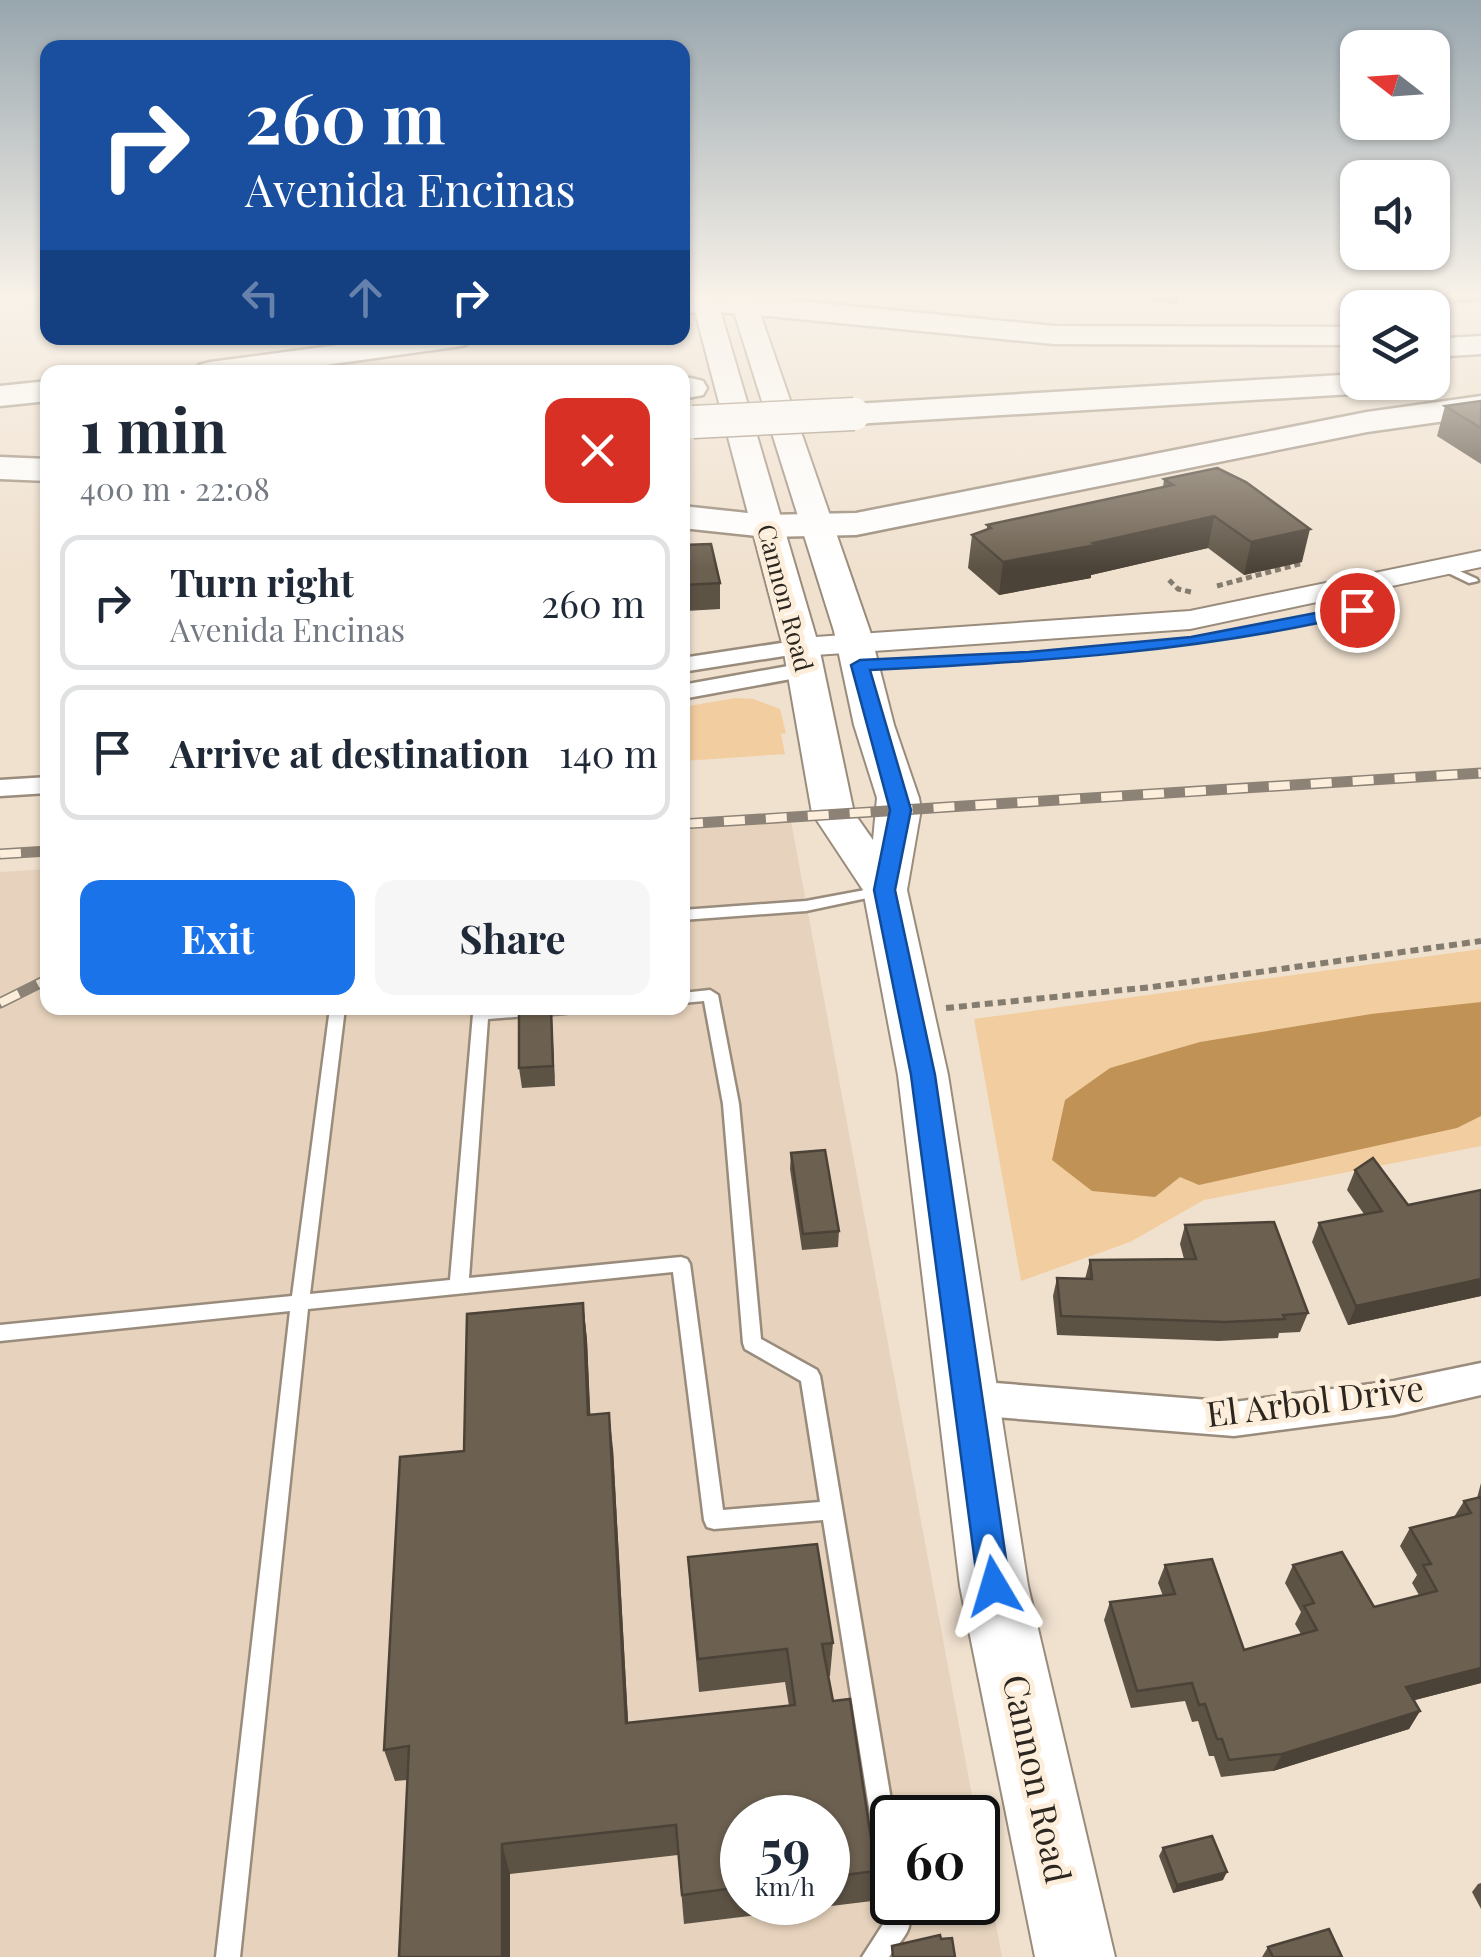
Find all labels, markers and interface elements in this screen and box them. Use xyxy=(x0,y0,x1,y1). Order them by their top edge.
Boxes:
north arrow xyxy=(1340,30,1450,140)
map controls xyxy=(1340,30,1450,400)
text: 260 m xyxy=(245,68,446,162)
icon: right xyxy=(80,80,210,210)
text: Avenida Encinas xyxy=(245,158,576,218)
button: sound xyxy=(1340,160,1450,270)
icon: left xyxy=(233,270,288,325)
icon: ahead xyxy=(338,270,393,325)
icon: right xyxy=(443,270,498,325)
button: layers xyxy=(1340,290,1450,400)
text: 1 min xyxy=(80,388,227,468)
button: close xyxy=(545,398,650,503)
text: 400 m · 22:08 xyxy=(80,466,270,509)
street label: Cannon Road xyxy=(751,520,822,675)
text: Turn right xyxy=(170,556,354,607)
pin xyxy=(1315,568,1400,653)
icon: right xyxy=(85,575,140,630)
text: 260 m xyxy=(541,577,645,628)
icon: arrive xyxy=(1330,583,1385,638)
text: Avenida Encinas xyxy=(170,607,405,650)
icon: arrive xyxy=(85,725,140,780)
text: Arrive at destination xyxy=(170,727,529,778)
text: 140 m xyxy=(559,727,658,778)
button: Exit xyxy=(80,880,355,995)
button: Share xyxy=(375,880,650,995)
street label: El Arbol Drive xyxy=(1203,1363,1426,1436)
position arrow xyxy=(942,1534,1046,1638)
street label: Cannon Road xyxy=(993,1670,1083,1887)
speed limit sign: 60 xyxy=(870,1795,1000,1925)
text: 59 xyxy=(760,1814,810,1881)
text: km/h xyxy=(755,1869,815,1902)

